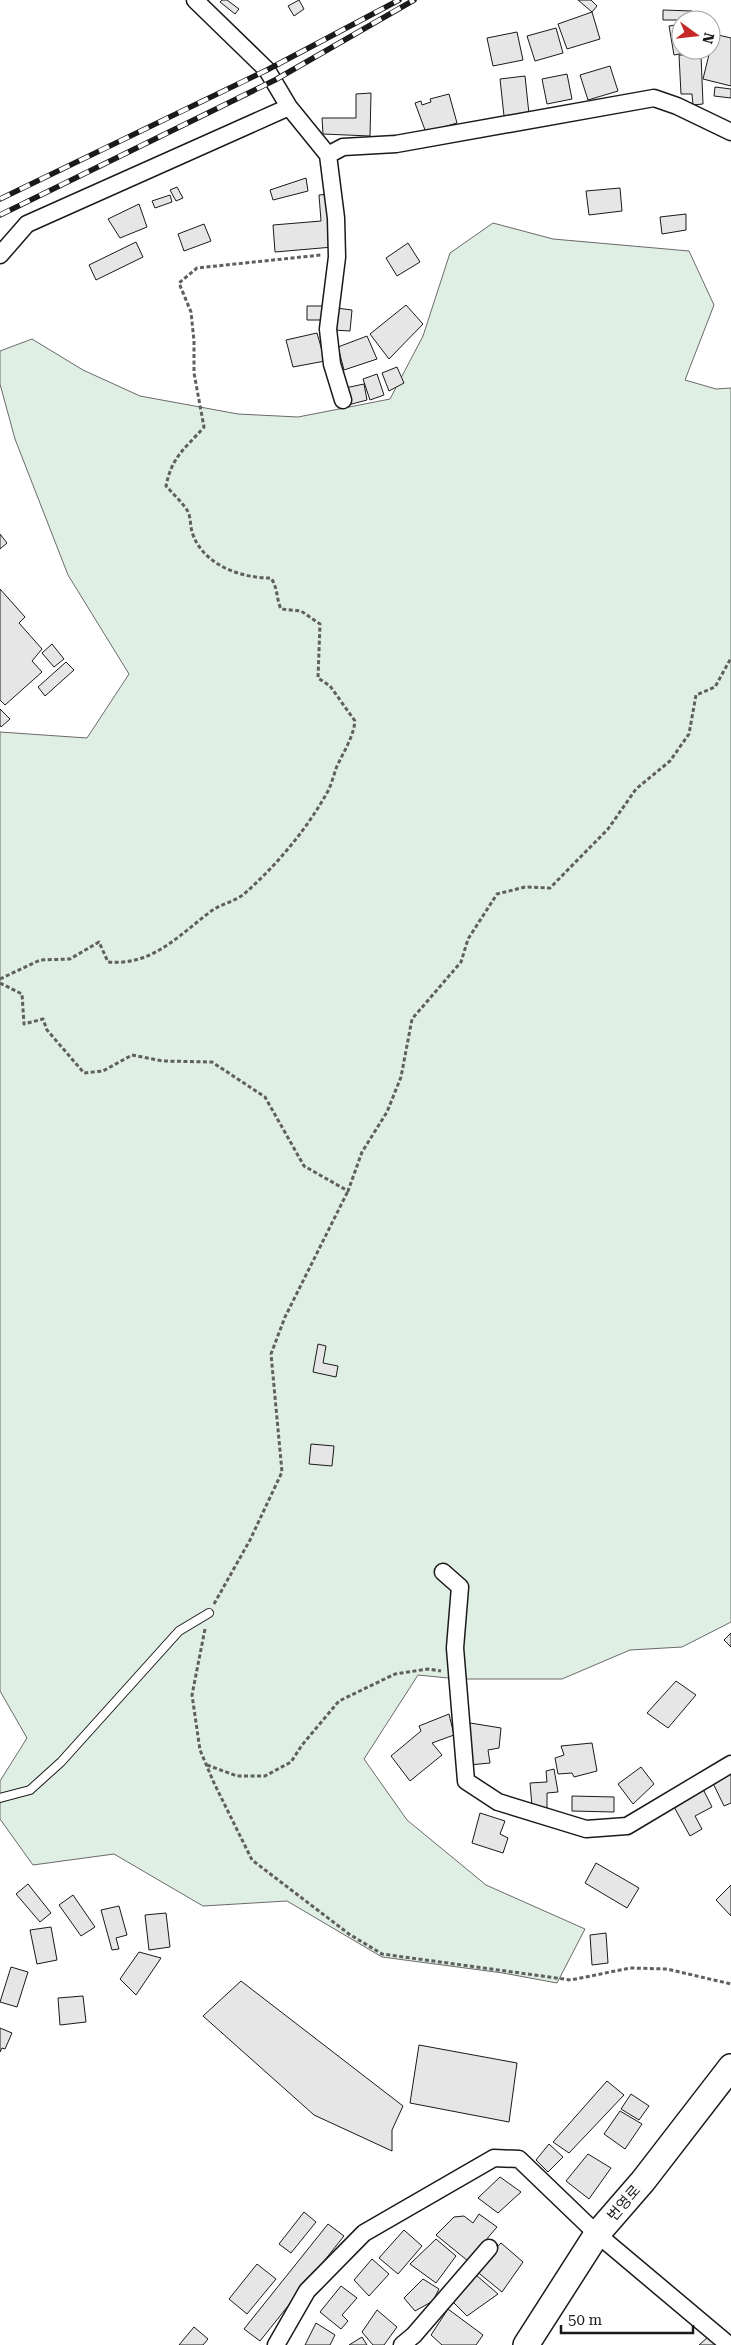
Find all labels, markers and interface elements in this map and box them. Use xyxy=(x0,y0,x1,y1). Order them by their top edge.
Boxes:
north arrow xyxy=(671,10,721,60)
text: N xyxy=(699,31,718,46)
street label: 번영로 xyxy=(604,2181,644,2225)
scale bar xyxy=(561,2302,694,2334)
text: 50 m xyxy=(568,2311,603,2329)

